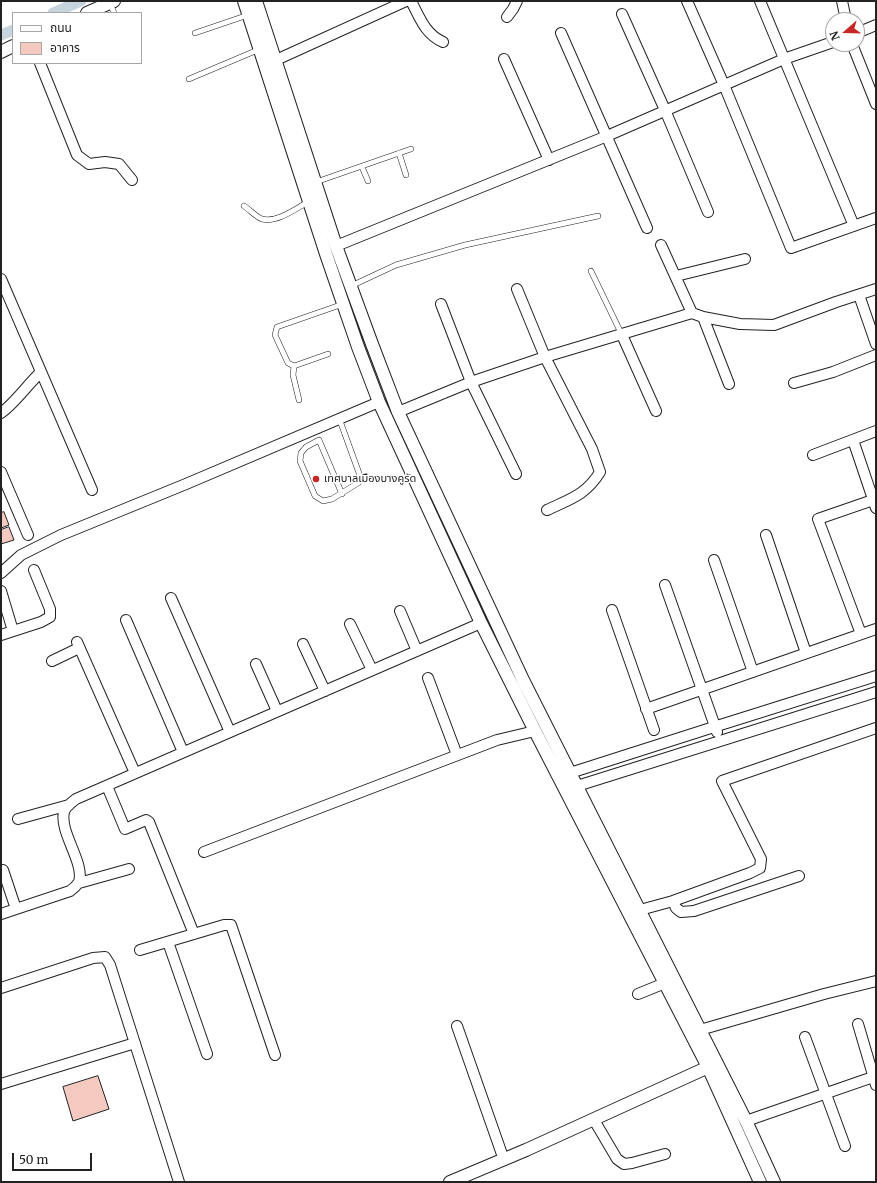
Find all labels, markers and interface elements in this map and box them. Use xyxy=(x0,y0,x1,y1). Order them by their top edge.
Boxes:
legend xyxy=(12,12,142,64)
north arrow xyxy=(825,12,865,52)
text: ถนน xyxy=(50,20,72,35)
text: N xyxy=(827,29,843,42)
text: อาคาร xyxy=(50,40,80,55)
place label: เทศบาลเมืองบางคูรัด xyxy=(324,472,416,486)
marker: เทศบาลเมืองบางคูรัด xyxy=(311,474,321,484)
scale bar xyxy=(14,1145,94,1171)
text: 50 m xyxy=(19,1152,48,1167)

